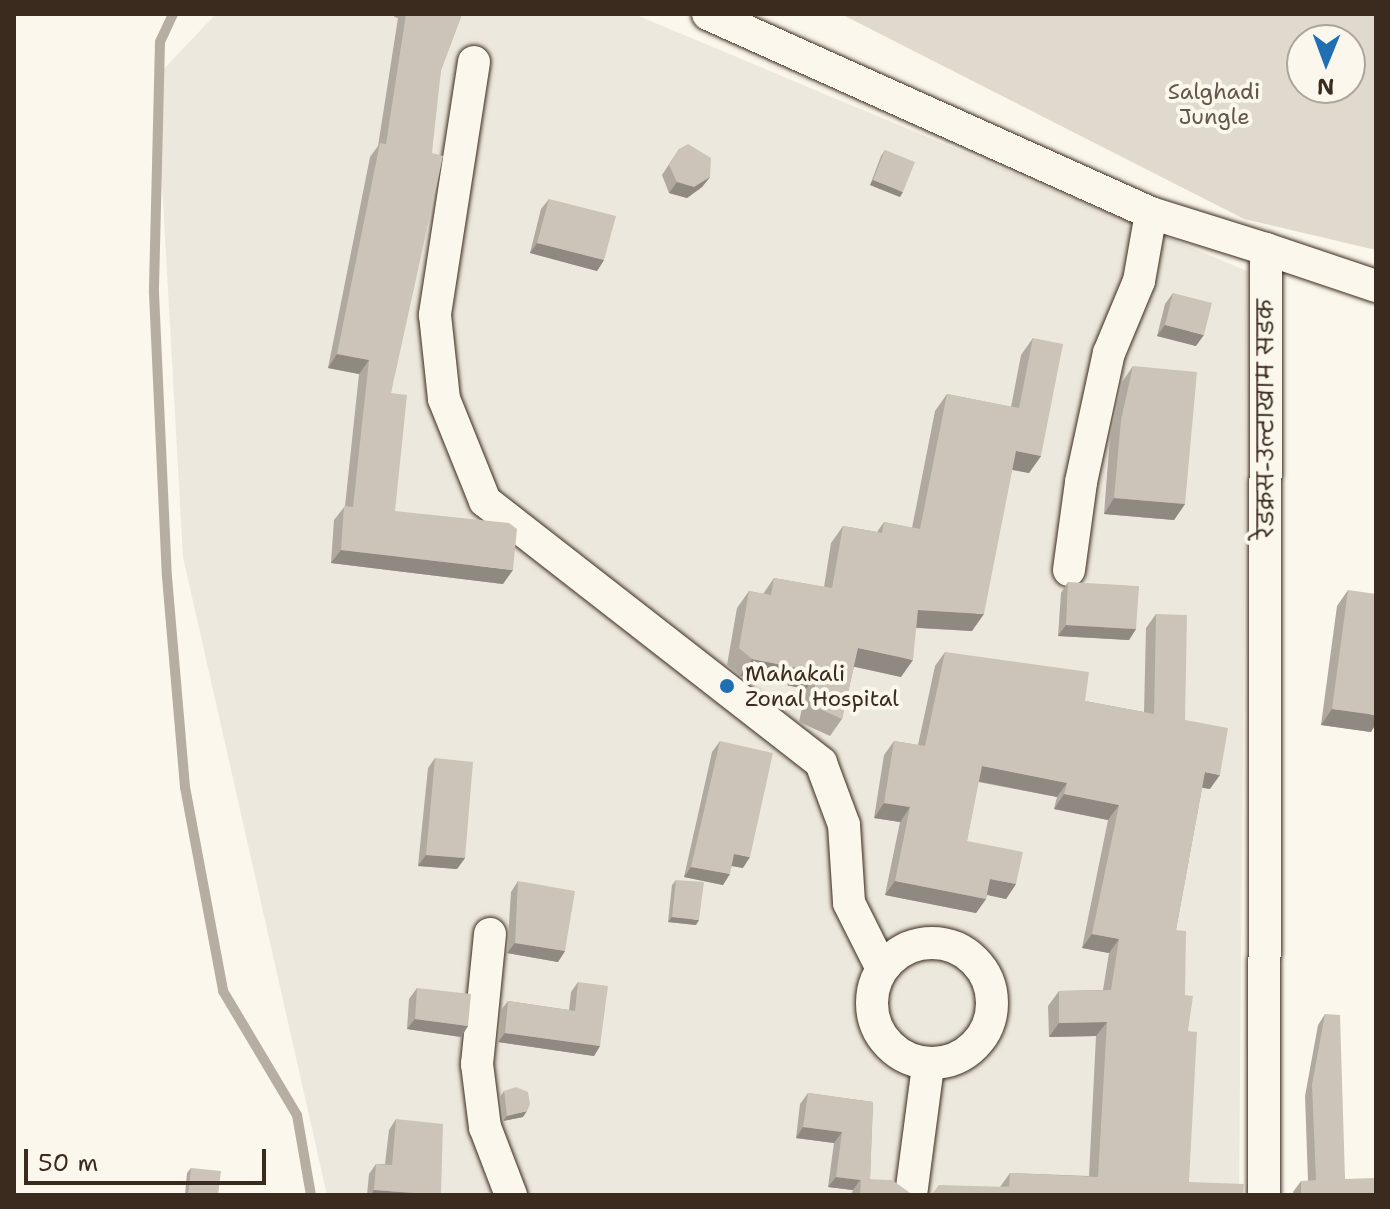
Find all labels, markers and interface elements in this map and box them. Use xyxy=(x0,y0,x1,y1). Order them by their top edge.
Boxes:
north arrow xyxy=(1286,24,1366,104)
text: N xyxy=(1317,72,1335,101)
park label: Salghadi Jungle xyxy=(1168,78,1260,130)
street label: रेडक्रस-उल्टाखाम सडक xyxy=(1253,299,1279,539)
place label: Mahakali Zonal Hospital xyxy=(745,660,899,712)
marker: Mahakali Zonal Hospital xyxy=(716,675,738,697)
scale bar xyxy=(28,1133,270,1183)
text: 50 m xyxy=(38,1147,98,1179)

